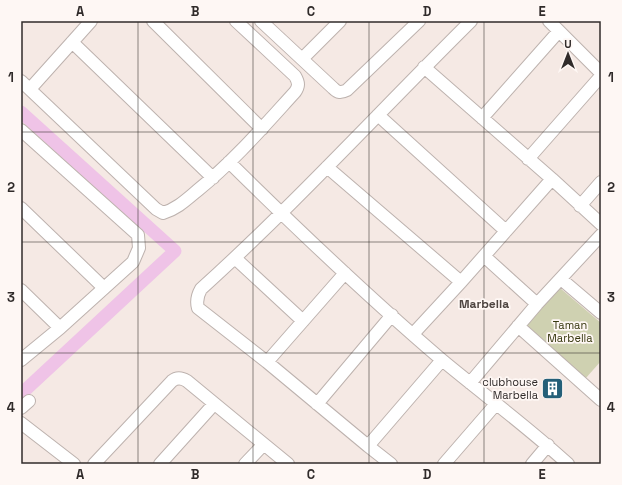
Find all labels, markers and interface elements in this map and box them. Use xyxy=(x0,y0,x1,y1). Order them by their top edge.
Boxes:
text: A xyxy=(76,3,85,20)
text: B xyxy=(191,3,200,20)
text: C xyxy=(307,3,315,20)
text: D xyxy=(423,3,432,20)
text: E xyxy=(538,3,546,20)
north arrow xyxy=(548,34,588,74)
text: U xyxy=(564,37,572,51)
text: 1 xyxy=(8,69,14,86)
text: 1 xyxy=(608,69,614,86)
text: 2 xyxy=(7,179,15,196)
text: 2 xyxy=(607,179,615,196)
text: 3 xyxy=(7,289,15,306)
text: 3 xyxy=(607,289,615,306)
district label: Marbella xyxy=(459,296,509,312)
park label: Taman Marbella xyxy=(547,318,593,345)
place label: clubhouse Marbella xyxy=(482,375,539,402)
building icon: clubhouse Marbella xyxy=(540,375,566,401)
text: 4 xyxy=(7,399,15,416)
text: 4 xyxy=(607,399,615,416)
text: A xyxy=(76,466,85,483)
text: B xyxy=(191,466,200,483)
text: C xyxy=(307,466,315,483)
text: D xyxy=(423,466,432,483)
text: E xyxy=(538,466,546,483)

